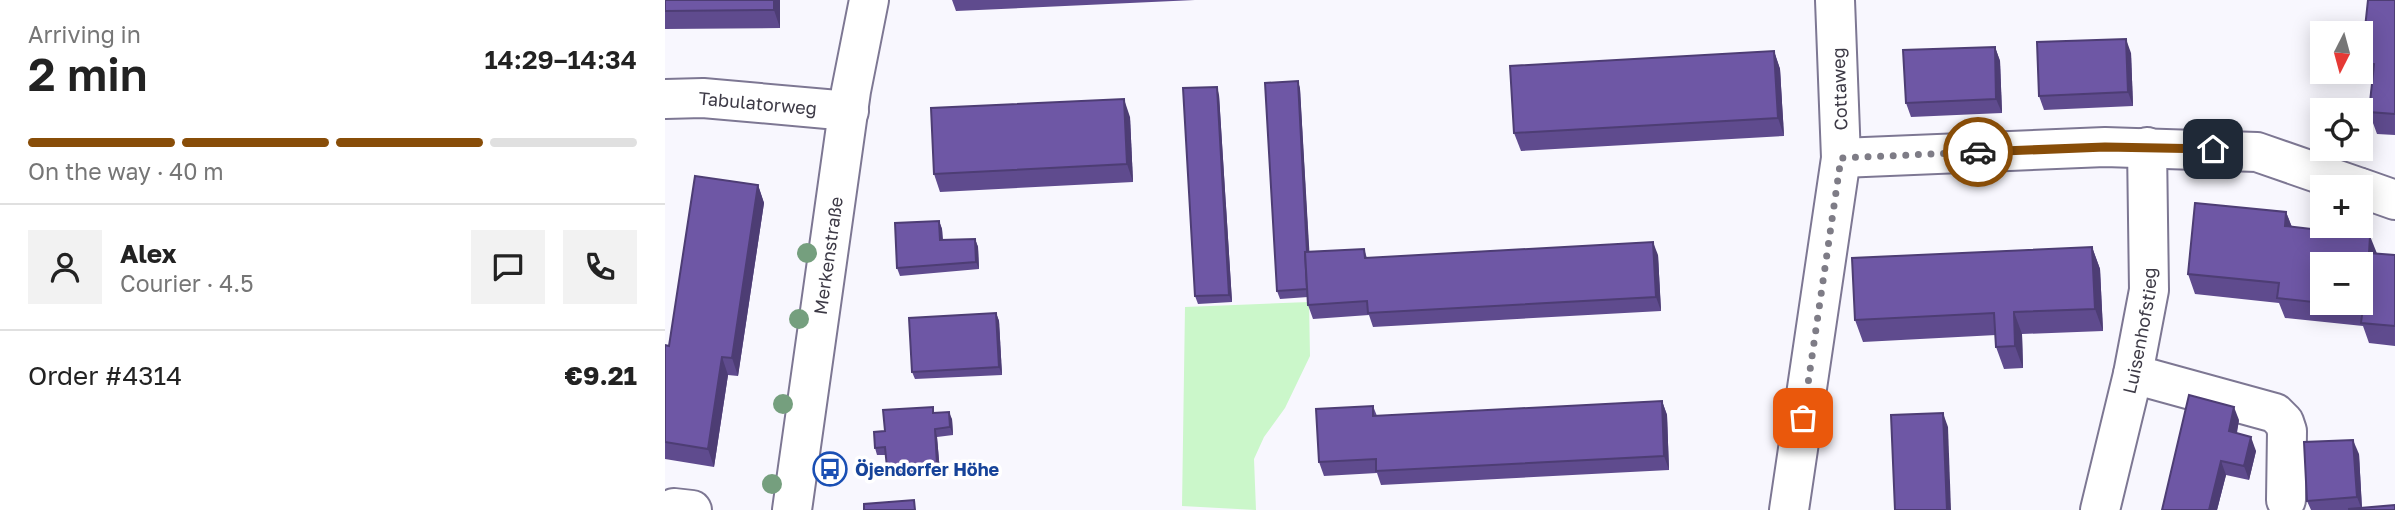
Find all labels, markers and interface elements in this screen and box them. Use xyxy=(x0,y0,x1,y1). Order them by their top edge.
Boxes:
text: Arriving in xyxy=(28,20,141,48)
north arrow xyxy=(2310,21,2373,84)
map controls xyxy=(2310,21,2373,315)
text: 14:29–14:34 xyxy=(484,44,637,75)
text: 2 min xyxy=(28,46,148,101)
street label: Cottaweg xyxy=(1827,47,1851,131)
street label: Tabulatorweg xyxy=(698,87,818,119)
button: locate xyxy=(2310,98,2373,161)
courier xyxy=(1943,117,2013,187)
pin xyxy=(2183,119,2243,179)
icon: home xyxy=(2194,130,2232,168)
icon: car xyxy=(1959,133,1997,171)
text: On the way · 40 m xyxy=(28,157,224,185)
button: + xyxy=(2310,175,2373,238)
street label: Merkenstraße xyxy=(809,195,847,316)
button: person xyxy=(28,230,102,304)
button: chat xyxy=(471,230,545,304)
button: phone xyxy=(563,230,637,304)
text: Alex xyxy=(120,238,177,269)
button: − xyxy=(2310,252,2373,315)
street label: Luisenhofstieg xyxy=(2118,267,2160,396)
text: Courier · 4.5 xyxy=(120,269,253,297)
text: Order #4314 xyxy=(28,360,182,391)
text: €9.21 xyxy=(565,360,637,391)
pin xyxy=(1773,388,1833,448)
icon: bag xyxy=(1784,399,1822,437)
bus stop icon: Öjendorfer Höhe xyxy=(811,450,849,488)
place label: Öjendorfer Höhe xyxy=(855,458,1000,480)

